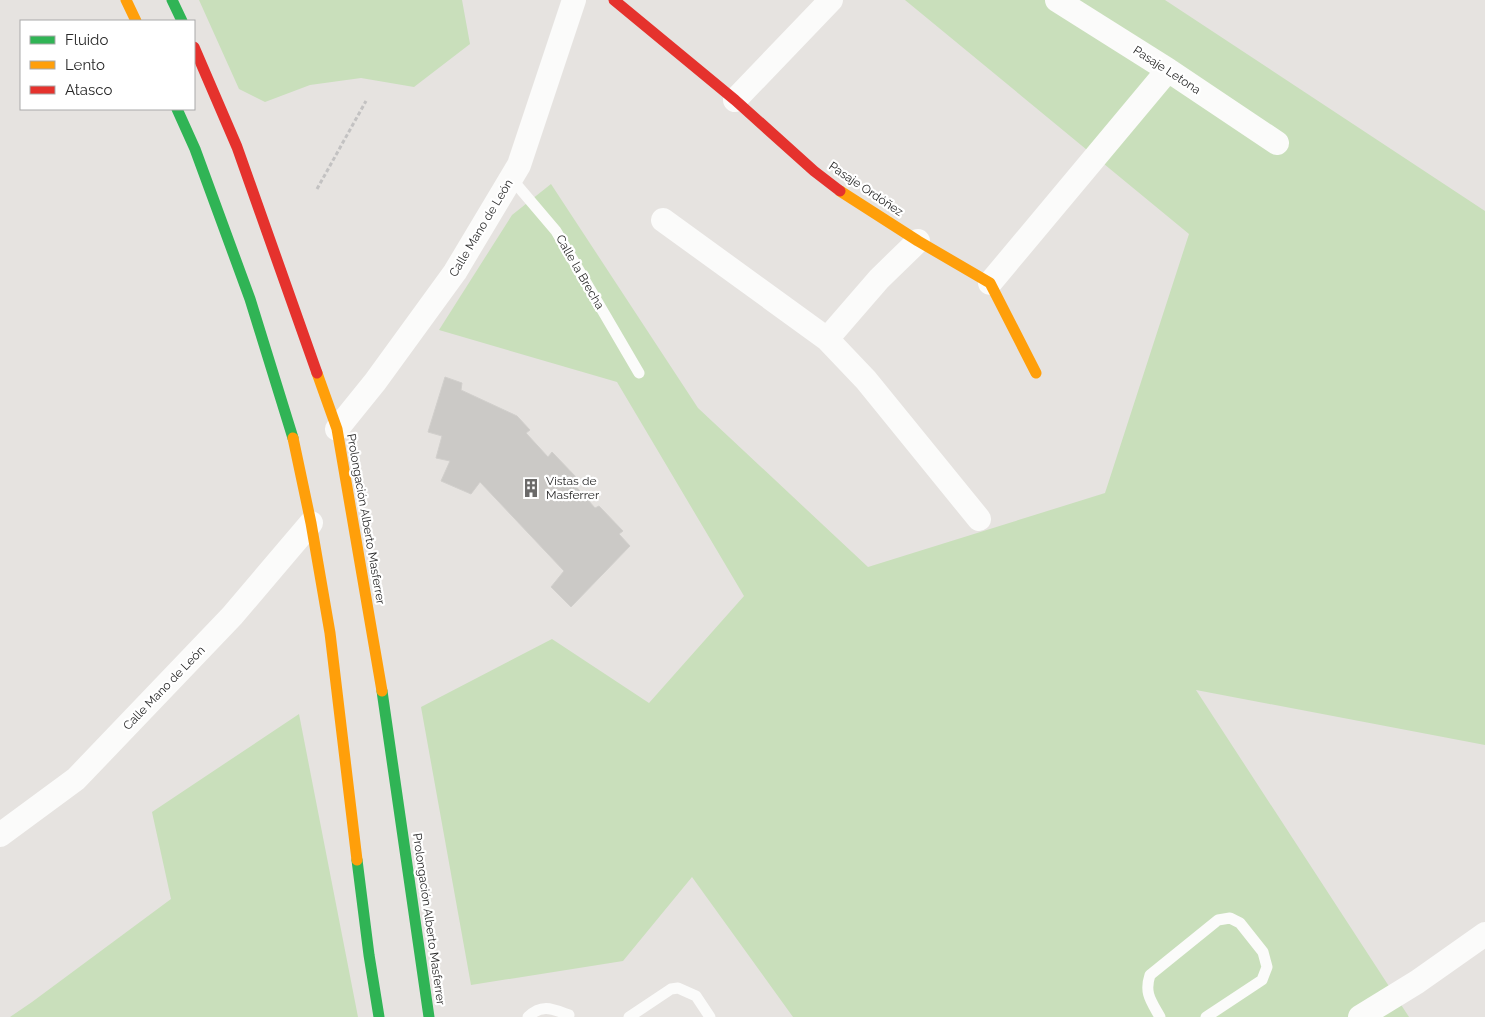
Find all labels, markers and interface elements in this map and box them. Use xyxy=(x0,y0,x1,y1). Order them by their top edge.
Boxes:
legend xyxy=(20,20,195,110)
text: Fluido xyxy=(65,31,108,49)
street label: Pasaje Letona xyxy=(1131,43,1203,97)
text: Lento xyxy=(65,56,105,74)
text: Atasco xyxy=(65,81,112,99)
street label: Pasaje Ordóñez xyxy=(826,159,906,219)
street label: Calle Mano de León xyxy=(446,177,516,279)
street label: Calle la Brecha xyxy=(553,232,607,312)
street label: Prolongación Alberto Masferrer xyxy=(344,432,388,606)
place label: Vistas de Masferrer xyxy=(546,474,600,502)
building icon: Vistas de Masferrer xyxy=(520,477,542,499)
street label: Calle Mano de León xyxy=(120,643,208,733)
street label: Prolongación Alberto Masferrer xyxy=(410,832,448,1007)

